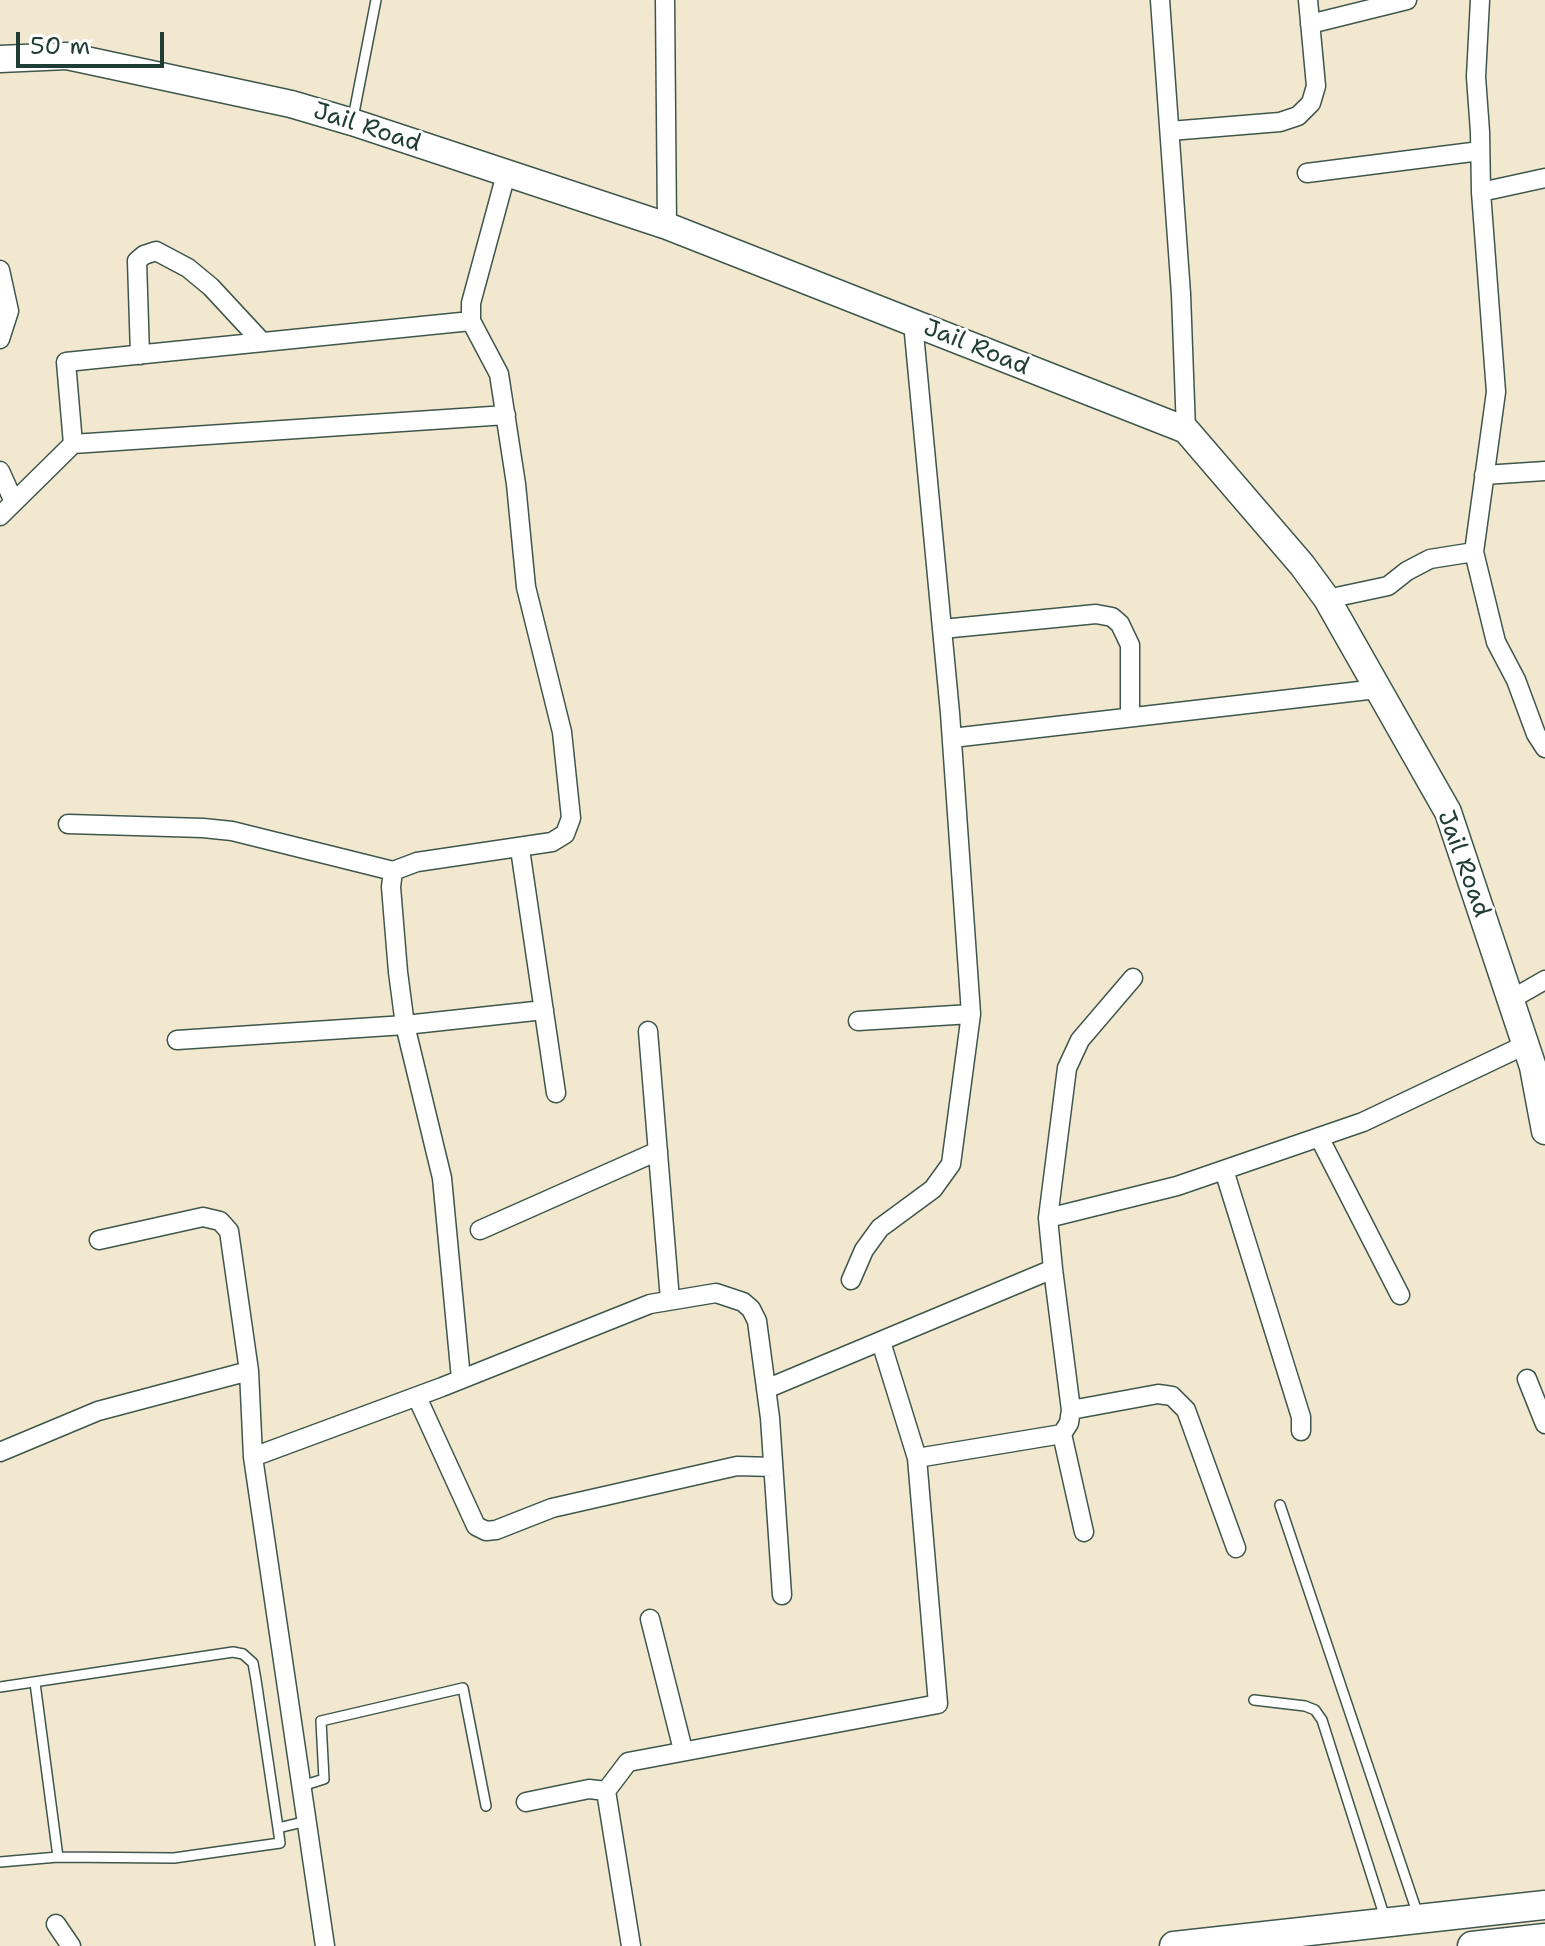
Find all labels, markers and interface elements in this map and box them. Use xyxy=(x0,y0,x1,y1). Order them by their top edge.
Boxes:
scale bar xyxy=(20,16,168,66)
text: 50 m xyxy=(30,30,90,62)
street label: Jail Road xyxy=(310,97,424,159)
street label: Jail Road xyxy=(919,314,1033,382)
street label: Jail Road xyxy=(1430,807,1496,921)

